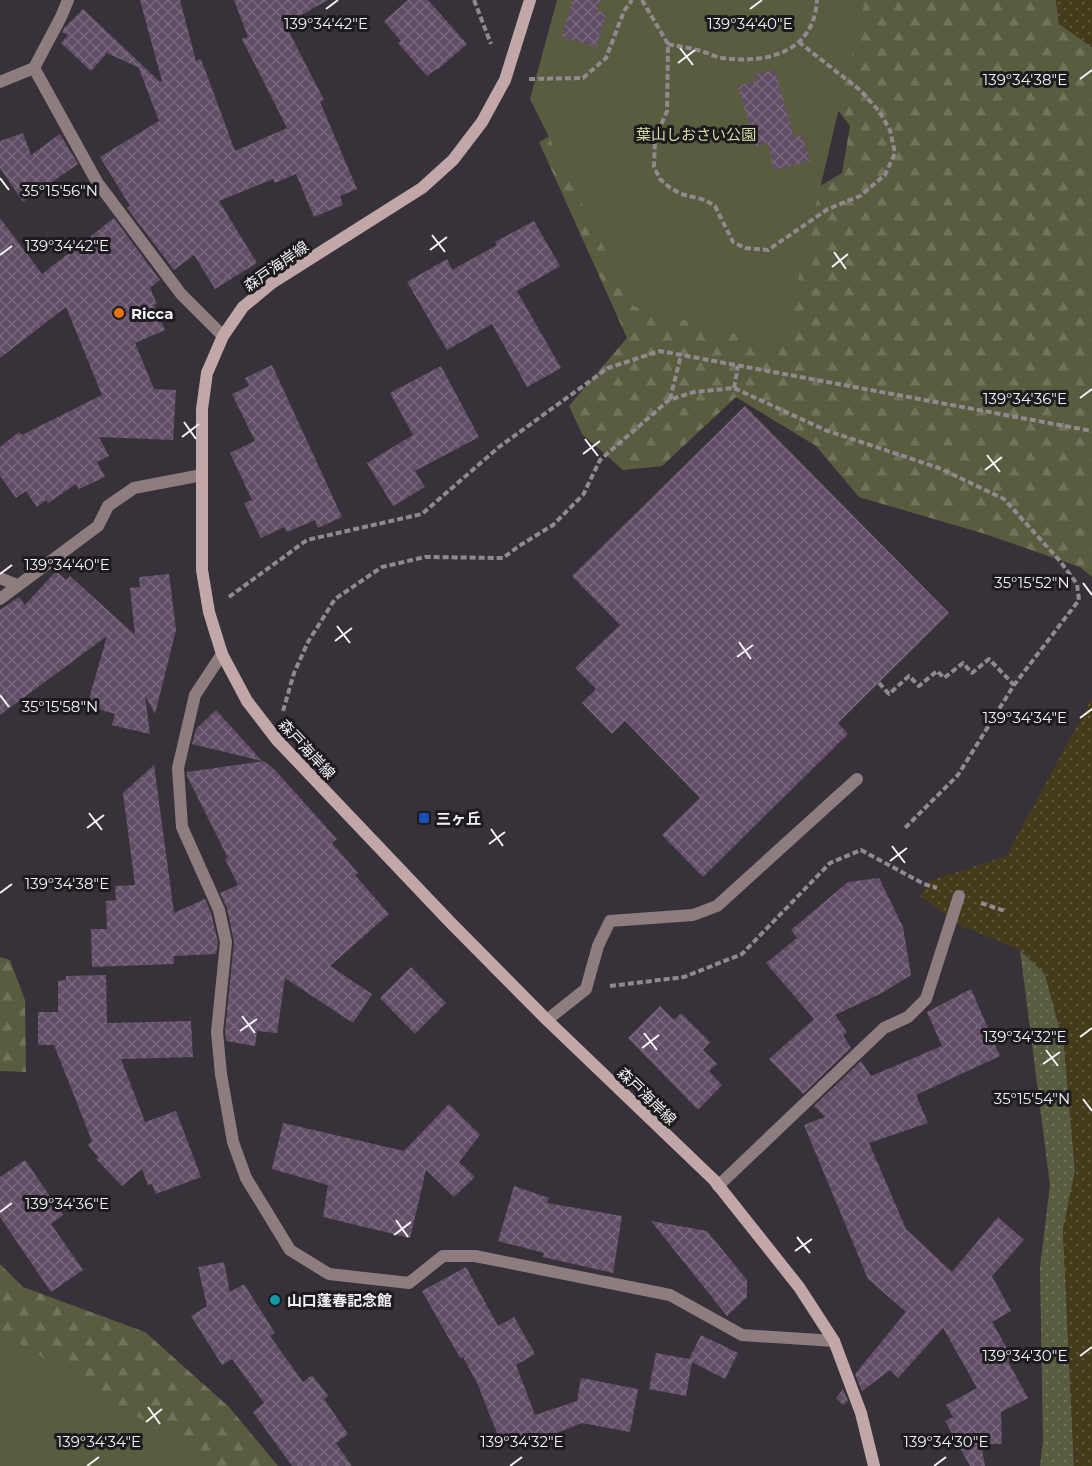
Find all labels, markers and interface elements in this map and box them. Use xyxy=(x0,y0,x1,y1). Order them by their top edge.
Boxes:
text: 139°34'42"E xyxy=(284,14,368,33)
text: 139°34'40"E xyxy=(707,14,793,33)
text: 139°34'38"E xyxy=(983,70,1067,89)
park label: 葉山しおさい公園 xyxy=(636,125,756,144)
text: 35°15'56"N xyxy=(22,181,98,200)
text: 139°34'42"E xyxy=(25,236,109,255)
street label: 森戸海岸線 xyxy=(240,237,312,295)
place label: Ricca xyxy=(131,304,173,323)
marker: Ricca xyxy=(112,306,126,320)
text: 139°34'36"E xyxy=(983,389,1067,408)
text: 139°34'40"E xyxy=(24,555,110,574)
text: 35°15'52"N xyxy=(994,573,1070,592)
text: 35°15'58"N xyxy=(22,697,98,716)
text: 139°34'34"E xyxy=(983,708,1067,727)
street label: 森戸海岸線 xyxy=(274,715,340,783)
place label: 三ヶ丘 xyxy=(436,809,481,828)
marker: 三ヶ丘 xyxy=(417,811,431,825)
text: 139°34'38"E xyxy=(25,874,109,893)
text: 139°34'32"E xyxy=(983,1027,1067,1046)
street label: 森戸海岸線 xyxy=(613,1063,681,1129)
text: 35°15'54"N xyxy=(994,1089,1070,1108)
text: 139°34'36"E xyxy=(25,1194,109,1213)
place label: 山口蓬春記念館 xyxy=(287,1291,392,1310)
marker: 山口蓬春記念館 xyxy=(268,1293,282,1307)
text: 139°34'30"E xyxy=(983,1346,1067,1365)
text: 139°34'34"E xyxy=(57,1432,141,1451)
text: 139°34'32"E xyxy=(480,1432,564,1451)
text: 139°34'30"E xyxy=(904,1432,988,1451)

